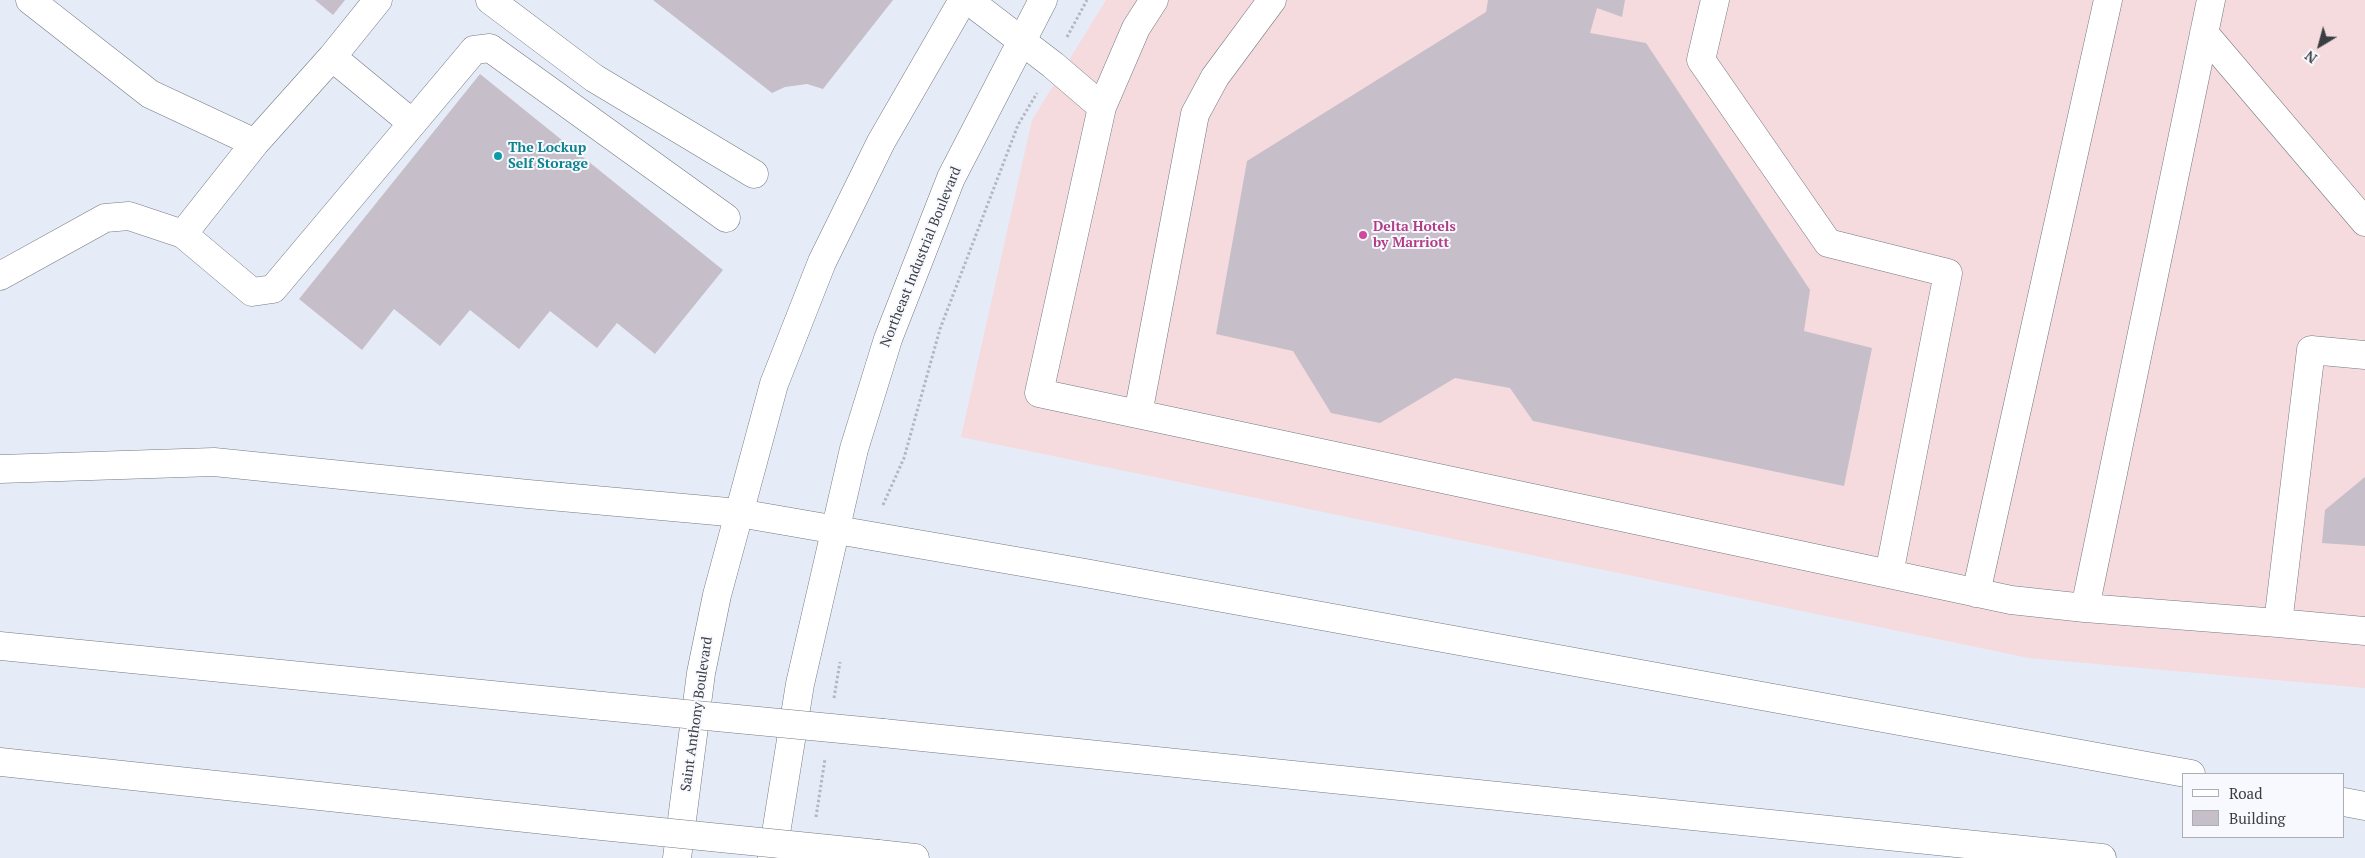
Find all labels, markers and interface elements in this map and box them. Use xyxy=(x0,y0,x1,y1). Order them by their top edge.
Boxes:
north arrow xyxy=(2295,20,2345,70)
text: N xyxy=(2301,47,2321,68)
place label: The Lockup Self Storage xyxy=(508,140,588,172)
marker: The Lockup Self Storage xyxy=(492,150,504,162)
street label: Northeast Industrial Boulevard xyxy=(877,164,965,350)
place label: Delta Hotels by Marriott xyxy=(1373,219,1456,252)
marker: Delta Hotels by Marriott xyxy=(1357,229,1369,241)
street label: Saint Anthony Boulevard xyxy=(678,635,716,793)
legend xyxy=(2182,773,2345,838)
text: Road xyxy=(2229,783,2262,803)
text: Building xyxy=(2229,808,2286,828)

